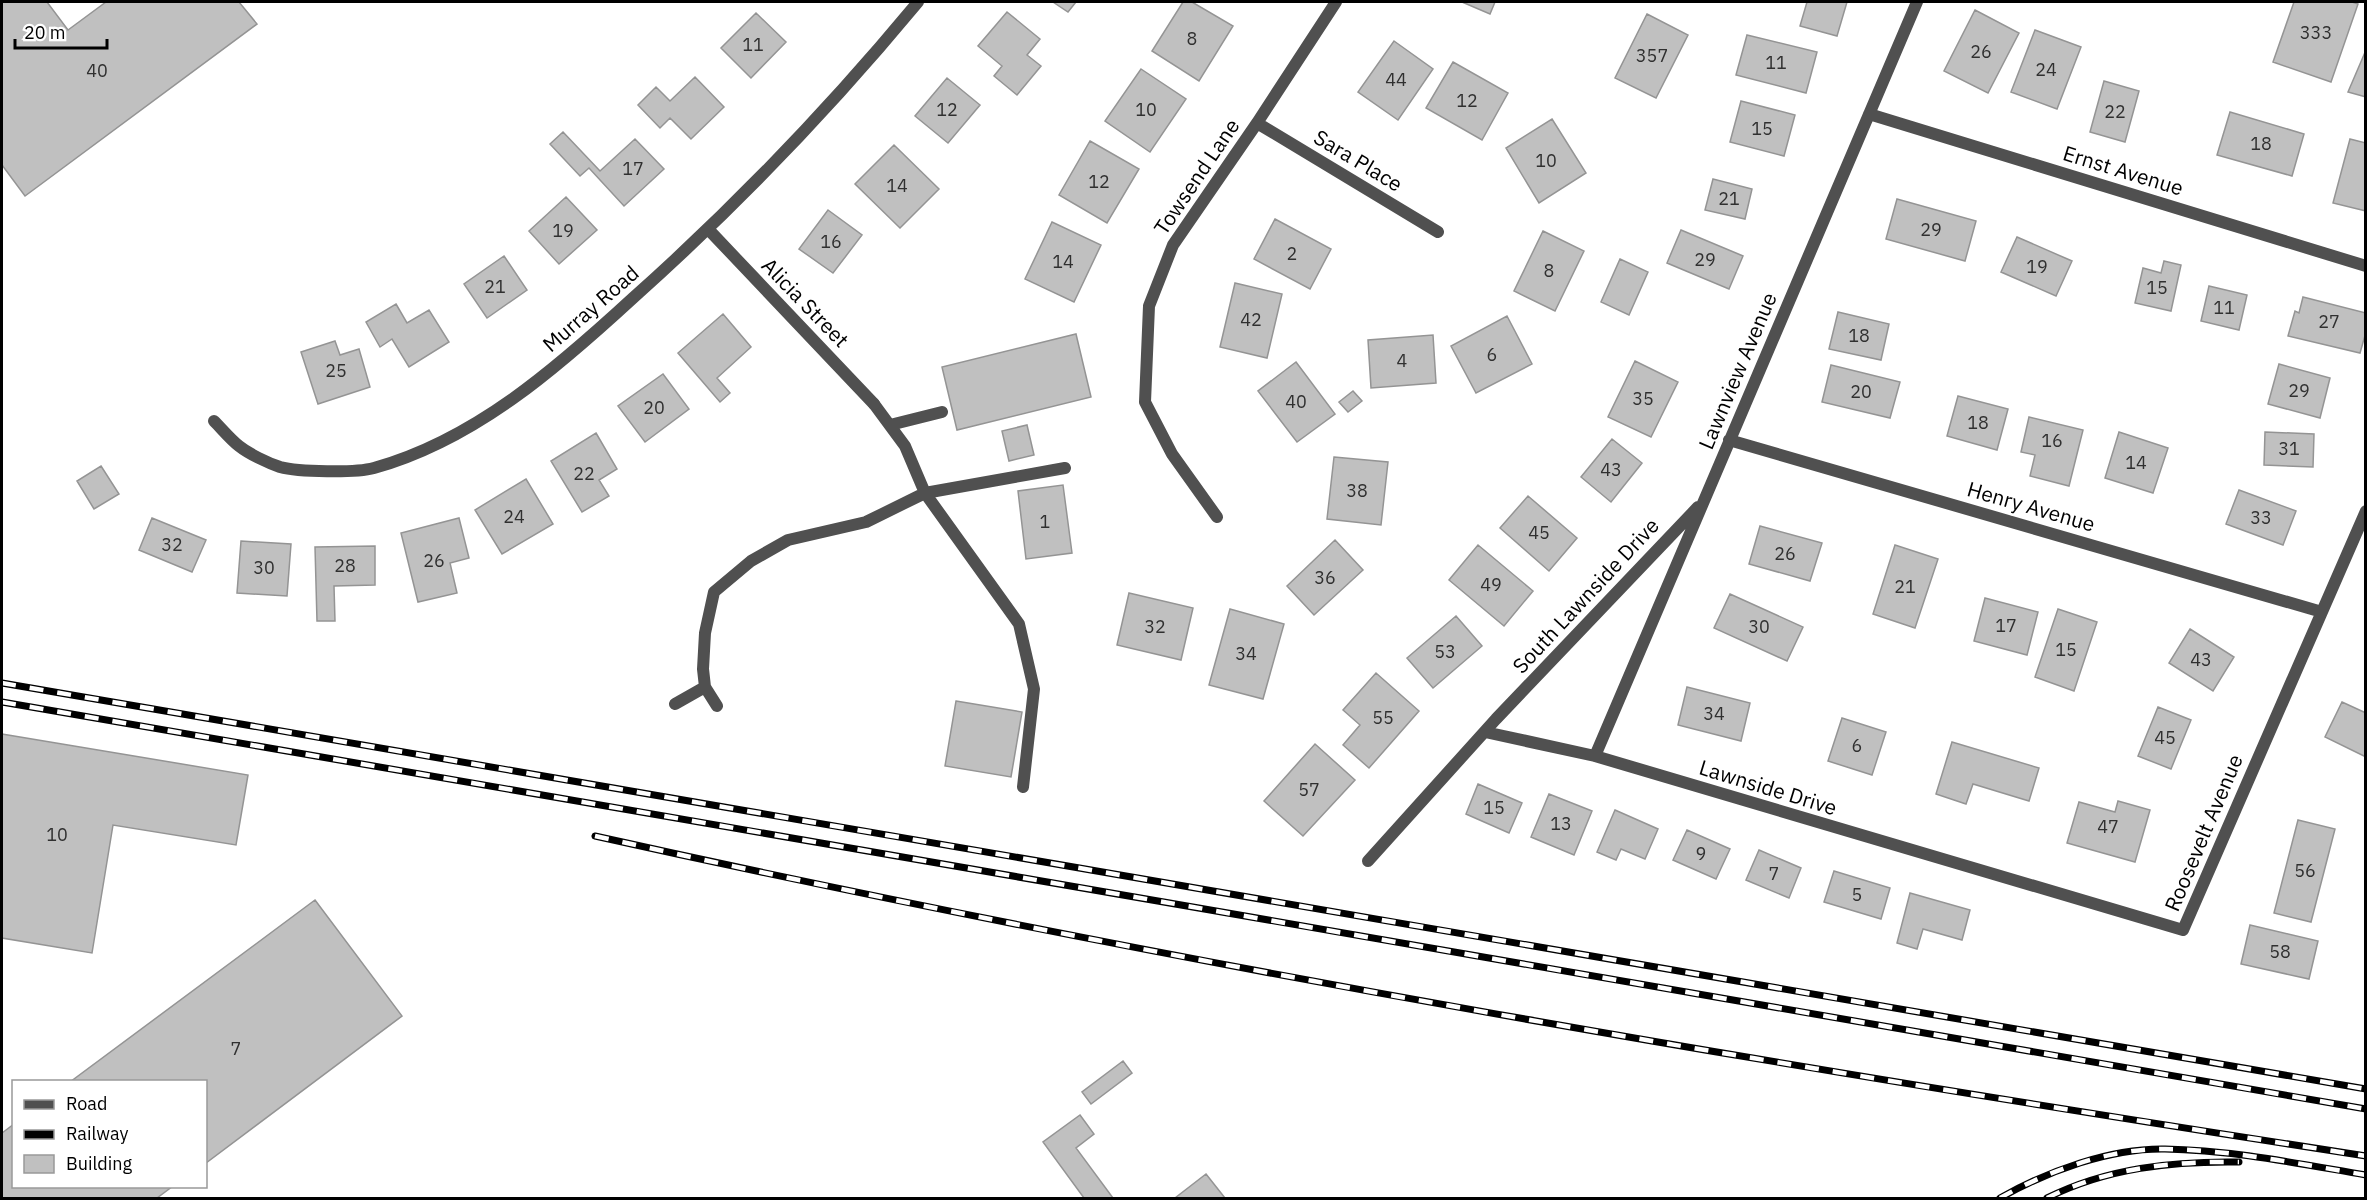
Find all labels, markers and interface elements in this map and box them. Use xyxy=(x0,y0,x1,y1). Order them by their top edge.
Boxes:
scale bar xyxy=(15,12,106,50)
text: 20 m xyxy=(24,21,66,44)
house number: 333 xyxy=(2300,21,2332,44)
house number: 8 xyxy=(1187,27,1197,50)
house number: 11 xyxy=(742,33,764,56)
house number: 26 xyxy=(1970,40,1992,63)
house number: 357 xyxy=(1636,44,1668,67)
house number: 11 xyxy=(1765,51,1787,74)
house number: 24 xyxy=(2035,58,2057,81)
house number: 40 xyxy=(86,59,108,82)
house number: 44 xyxy=(1385,68,1407,91)
house number: 12 xyxy=(1456,89,1478,112)
house number: 12 xyxy=(936,98,958,121)
house number: 10 xyxy=(1135,98,1157,121)
house number: 22 xyxy=(2104,100,2126,123)
street label: Towsend Lane xyxy=(1147,113,1245,240)
house number: 15 xyxy=(1751,117,1773,140)
street label: Sara Place xyxy=(1309,123,1408,198)
house number: 18 xyxy=(2250,132,2272,155)
street label: Ernst Avenue xyxy=(2060,138,2187,202)
house number: 10 xyxy=(1535,149,1557,172)
house number: 17 xyxy=(622,157,644,180)
house number: 12 xyxy=(1088,170,1110,193)
house number: 14 xyxy=(886,174,908,197)
house number: 21 xyxy=(1718,187,1740,210)
house number: 29 xyxy=(1920,218,1942,241)
house number: 19 xyxy=(552,219,574,242)
house number: 16 xyxy=(820,230,842,253)
house number: 2 xyxy=(1287,242,1297,265)
house number: 29 xyxy=(1694,248,1716,271)
house number: 14 xyxy=(1052,250,1074,273)
street label: Alicia Street xyxy=(756,252,855,353)
house number: 19 xyxy=(2026,255,2048,278)
street label: Murray Road xyxy=(536,259,644,358)
house number: 8 xyxy=(1544,259,1554,282)
house number: 21 xyxy=(484,275,506,298)
house number: 15 xyxy=(2146,276,2168,299)
street label: Lawnview Avenue xyxy=(1691,288,1783,453)
house number: 11 xyxy=(2213,296,2235,319)
house number: 42 xyxy=(1240,308,1262,331)
house number: 27 xyxy=(2318,310,2340,333)
house number: 18 xyxy=(1848,324,1870,347)
house number: 6 xyxy=(1487,343,1497,366)
house number: 4 xyxy=(1397,349,1408,372)
house number: 25 xyxy=(325,359,347,382)
house number: 29 xyxy=(2288,379,2310,402)
house number: 20 xyxy=(1850,380,1872,403)
house number: 35 xyxy=(1632,387,1654,410)
house number: 40 xyxy=(1285,390,1307,413)
house number: 20 xyxy=(643,396,665,419)
house number: 18 xyxy=(1967,411,1989,434)
house number: 16 xyxy=(2041,429,2063,452)
house number: 31 xyxy=(2278,437,2300,460)
house number: 14 xyxy=(2125,451,2147,474)
house number: 43 xyxy=(1600,458,1622,481)
house number: 22 xyxy=(573,462,595,485)
street label: Henry Avenue xyxy=(1964,474,2098,538)
house number: 38 xyxy=(1346,479,1368,502)
house number: 24 xyxy=(503,505,525,528)
house number: 33 xyxy=(2250,506,2272,529)
house number: 1 xyxy=(1040,510,1050,533)
street label: South Lawnside Drive xyxy=(1506,512,1665,679)
house number: 45 xyxy=(1528,521,1550,544)
house number: 32 xyxy=(161,533,183,556)
house number: 26 xyxy=(1774,542,1796,565)
house number: 26 xyxy=(423,549,445,572)
house number: 28 xyxy=(334,554,356,577)
house number: 30 xyxy=(253,556,275,579)
house number: 36 xyxy=(1314,566,1336,589)
house number: 49 xyxy=(1480,573,1502,596)
house number: 21 xyxy=(1894,575,1916,598)
house number: 17 xyxy=(1995,614,2017,637)
house number: 32 xyxy=(1144,615,1166,638)
house number: 30 xyxy=(1748,615,1770,638)
house number: 15 xyxy=(2055,638,2077,661)
house number: 53 xyxy=(1434,640,1456,663)
house number: 34 xyxy=(1235,642,1257,665)
house number: 43 xyxy=(2190,648,2212,671)
house number: 34 xyxy=(1703,702,1725,725)
house number: 55 xyxy=(1372,706,1394,729)
house number: 45 xyxy=(2154,726,2176,749)
house number: 6 xyxy=(1852,734,1862,757)
street label: Roosevelt Avenue xyxy=(2157,750,2249,915)
street label: Lawnside Drive xyxy=(1696,753,1841,821)
house number: 57 xyxy=(1298,778,1320,801)
house number: 15 xyxy=(1483,796,1505,819)
house number: 13 xyxy=(1550,812,1572,835)
house number: 47 xyxy=(2097,815,2119,838)
house number: 10 xyxy=(46,823,68,846)
house number: 9 xyxy=(1696,842,1706,865)
house number: 56 xyxy=(2294,859,2316,882)
house number: 7 xyxy=(1769,862,1779,885)
house number: 5 xyxy=(1852,883,1862,906)
house number: 58 xyxy=(2269,940,2291,963)
house number: 7 xyxy=(231,1037,241,1060)
legend xyxy=(12,1080,207,1188)
text: Road xyxy=(66,1092,107,1115)
text: Railway xyxy=(66,1122,128,1145)
text: Building xyxy=(66,1152,133,1175)

